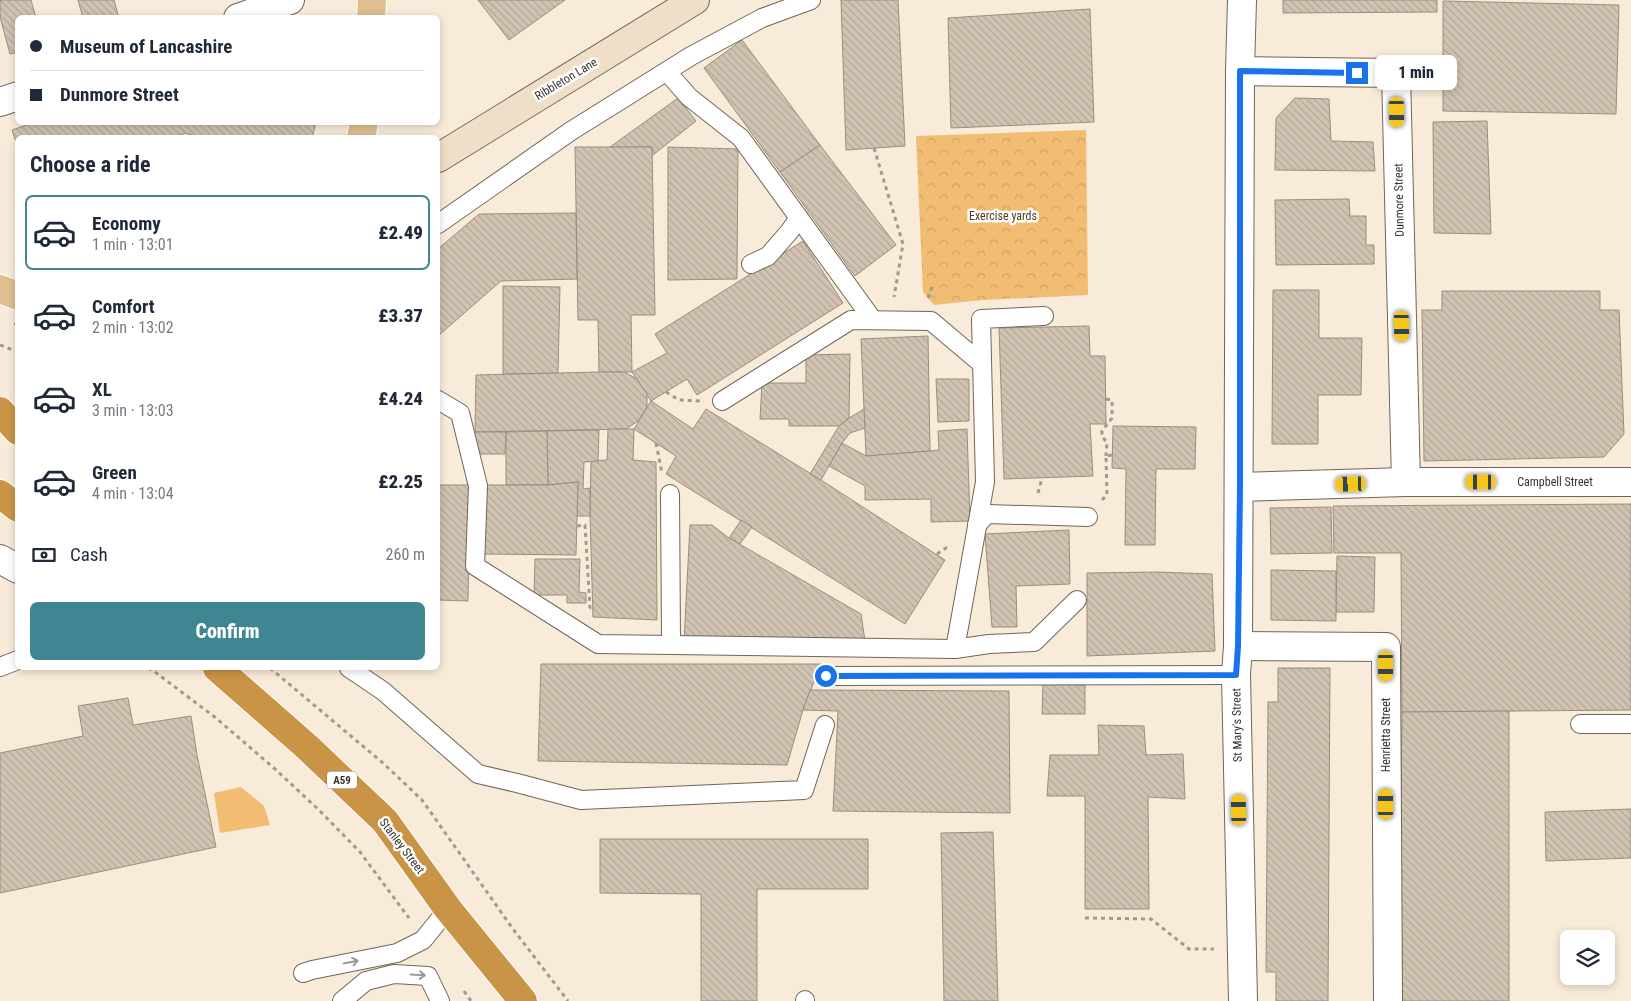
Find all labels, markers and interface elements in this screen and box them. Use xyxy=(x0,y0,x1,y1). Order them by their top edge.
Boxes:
text: Museum of Lancashire xyxy=(60,35,232,58)
street label: Ribbleton Lane xyxy=(532,55,600,103)
callout: 1 min xyxy=(1374,56,1457,90)
route end xyxy=(1346,62,1368,84)
text: 1 min xyxy=(1398,63,1434,82)
text: Dunmore Street xyxy=(60,83,179,106)
car xyxy=(1389,97,1404,127)
text: Choose a ride xyxy=(30,152,151,177)
street label: Dunmore Street xyxy=(1391,163,1407,237)
park label: Exercise yards xyxy=(969,209,1037,223)
icon: car xyxy=(32,210,77,255)
text: Economy xyxy=(92,212,161,235)
text: £2.49 xyxy=(378,221,423,244)
text: 1 min · 13:01 xyxy=(92,235,174,254)
icon: car xyxy=(32,293,77,338)
text: Comfort xyxy=(92,295,155,318)
text: £3.37 xyxy=(378,304,423,327)
car xyxy=(1394,311,1409,341)
text: 2 min · 13:02 xyxy=(92,318,174,337)
icon: car xyxy=(32,376,77,421)
text: XL xyxy=(92,378,112,401)
text: £4.24 xyxy=(378,387,423,410)
text: 3 min · 13:03 xyxy=(92,401,174,420)
icon: car xyxy=(32,459,77,504)
text: Green xyxy=(92,461,137,484)
text: £2.25 xyxy=(378,470,423,493)
car xyxy=(1466,475,1496,490)
street label: Campbell Street xyxy=(1517,475,1593,489)
car xyxy=(1335,476,1366,492)
text: 4 min · 13:04 xyxy=(92,484,174,503)
icon: cash xyxy=(30,541,58,569)
text: Cash xyxy=(70,543,108,566)
text: 260 m xyxy=(386,545,425,564)
button: Confirm xyxy=(30,602,425,660)
car xyxy=(1378,651,1393,681)
route start xyxy=(815,665,837,687)
street label: St Mary's Street xyxy=(1229,687,1245,762)
street label: Henrietta Street xyxy=(1379,697,1393,772)
road number: A59 xyxy=(327,772,357,788)
car xyxy=(1378,789,1393,819)
car xyxy=(1231,795,1246,825)
street label: Stanley Street xyxy=(377,816,428,877)
map controls xyxy=(1560,930,1615,985)
button: layers xyxy=(1560,930,1615,985)
one-way arrow xyxy=(342,957,358,967)
one-way arrow xyxy=(410,971,426,980)

